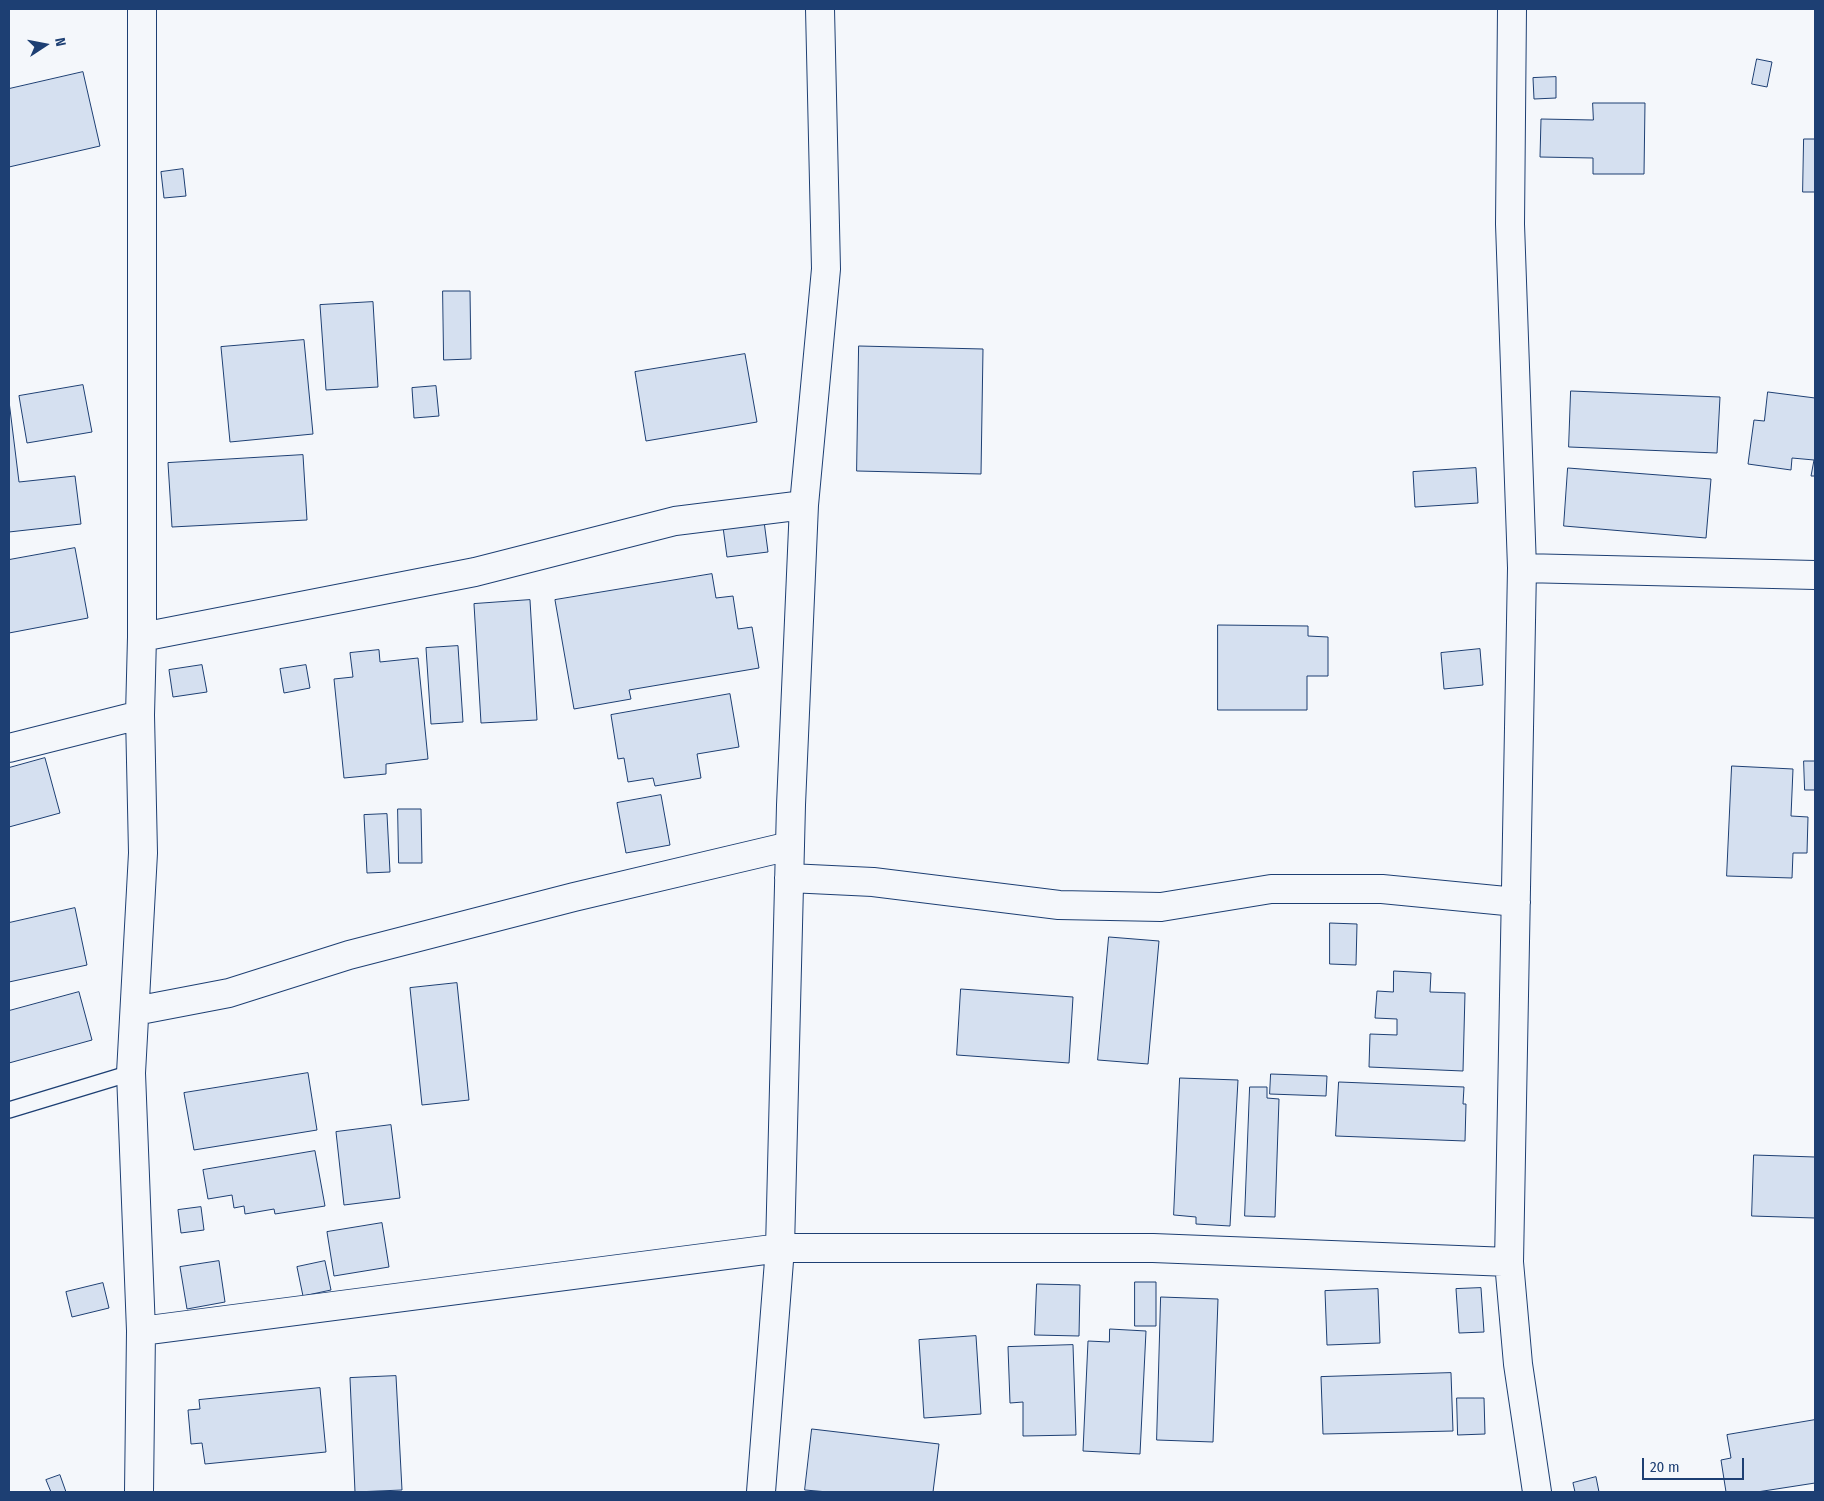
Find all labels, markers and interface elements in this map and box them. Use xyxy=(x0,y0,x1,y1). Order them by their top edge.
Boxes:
north arrow xyxy=(20,20,70,70)
text: N xyxy=(51,36,69,48)
scale bar xyxy=(1644,1448,1746,1480)
text: 20 m xyxy=(1650,1458,1680,1476)

